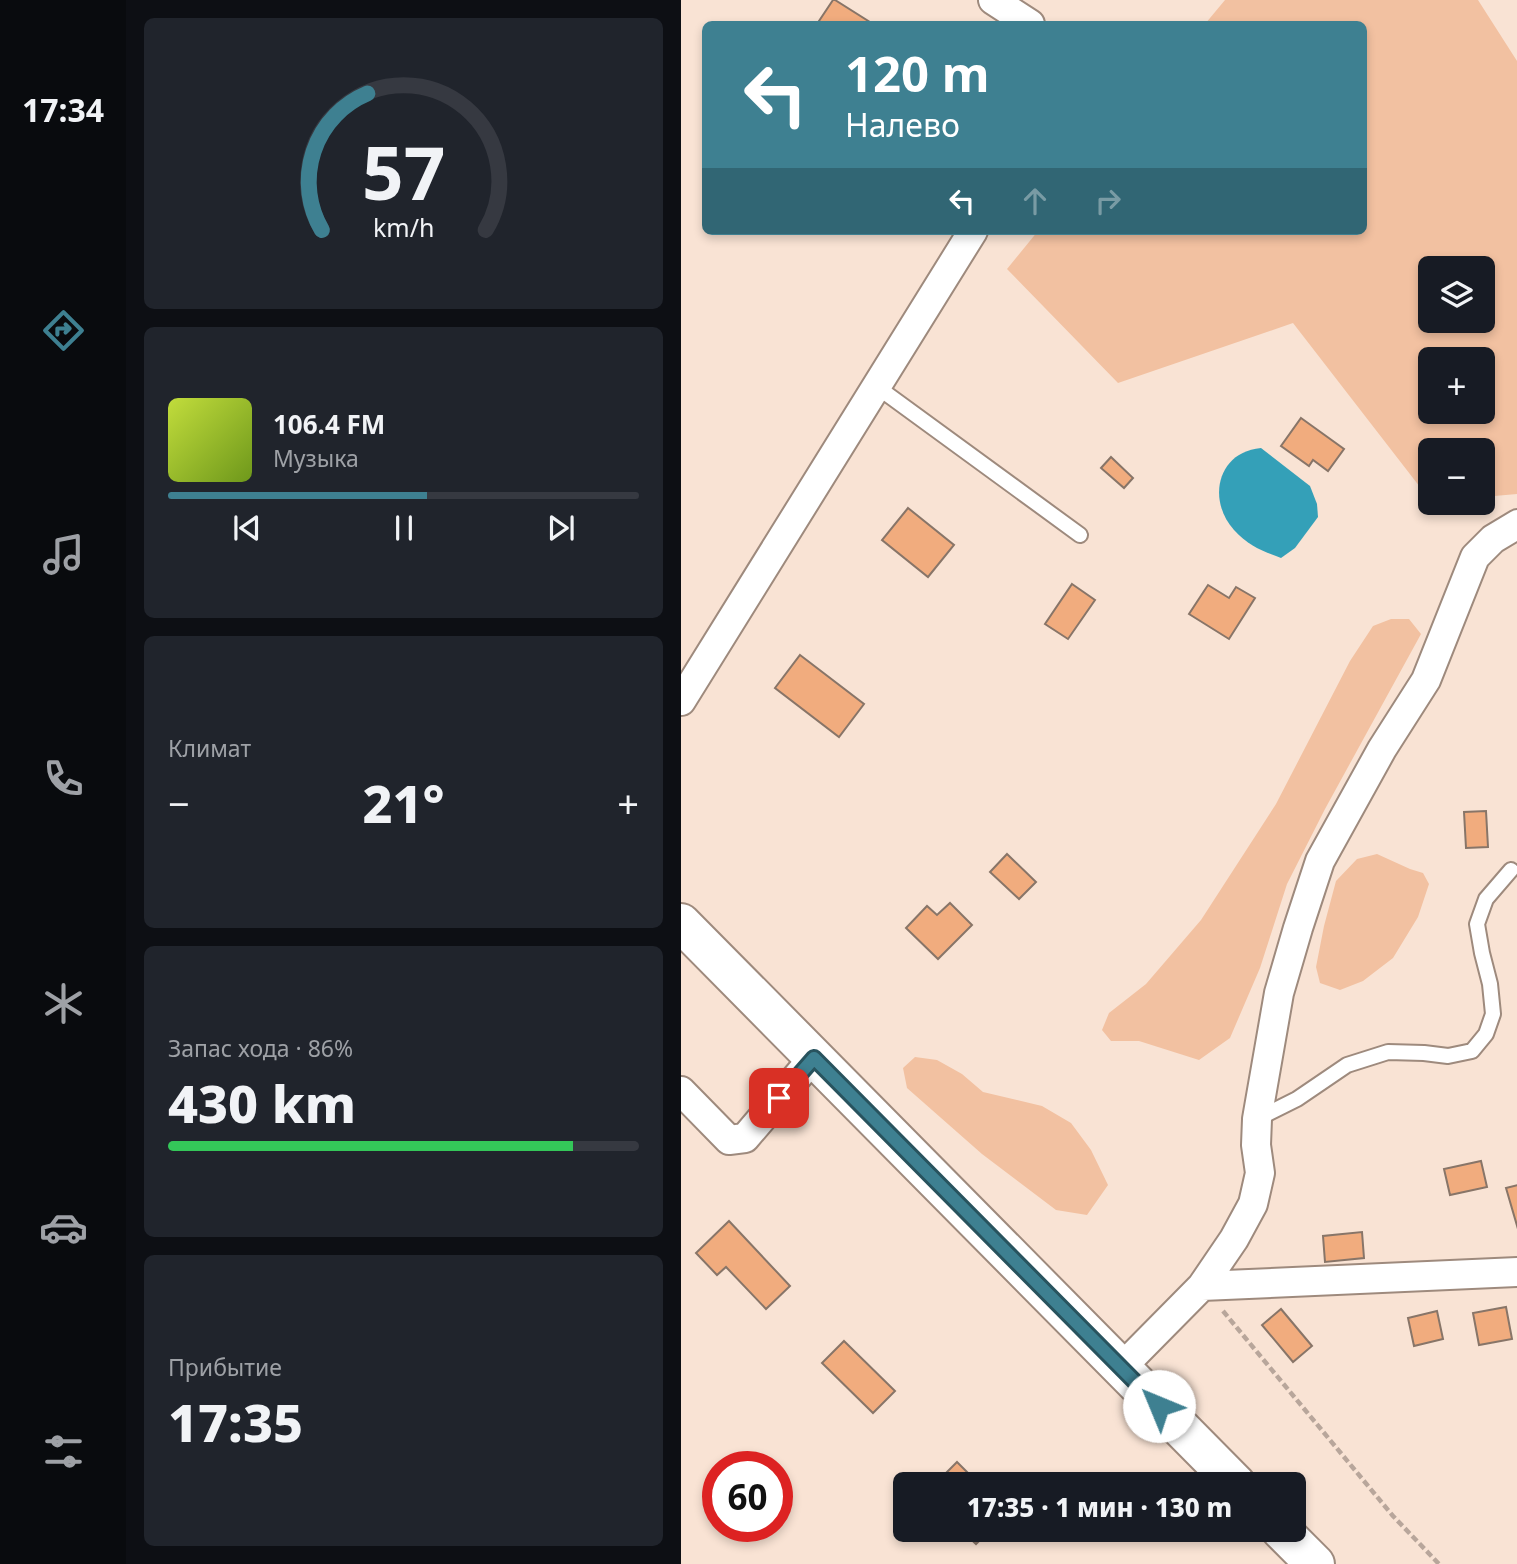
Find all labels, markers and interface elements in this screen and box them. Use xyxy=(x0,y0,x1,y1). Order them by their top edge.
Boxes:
text: 120 m xyxy=(845,40,990,106)
icon: left xyxy=(730,49,821,140)
text: 17:34 xyxy=(22,88,104,131)
text: Налево xyxy=(845,103,960,146)
text: 57 xyxy=(362,122,445,221)
icon: left xyxy=(943,182,981,220)
icon: ahead xyxy=(1016,182,1054,220)
icon: right xyxy=(1089,182,1127,220)
text: km/h xyxy=(373,209,434,243)
map controls xyxy=(1418,256,1495,515)
button: layers xyxy=(1418,256,1495,333)
icon: directions xyxy=(39,306,88,355)
button: + xyxy=(1418,347,1495,424)
text: 106.4 FM xyxy=(273,406,385,442)
button: − xyxy=(1418,438,1495,515)
text: Музыка xyxy=(273,442,359,474)
icon: previous xyxy=(228,509,266,547)
icon: pause xyxy=(385,509,423,547)
icon: next xyxy=(542,509,580,547)
icon: music xyxy=(39,530,88,579)
text: Климат xyxy=(168,732,251,764)
icon: phone xyxy=(39,754,88,803)
text: 21° xyxy=(362,767,445,838)
text: − xyxy=(168,777,190,829)
text: + xyxy=(617,777,639,829)
icon: climate xyxy=(39,979,88,1028)
text: Запас хода · 86% xyxy=(168,1032,353,1064)
text: 430 km xyxy=(168,1067,356,1138)
pin xyxy=(749,1068,809,1128)
icon: arrive xyxy=(760,1079,798,1117)
icon: car xyxy=(39,1203,88,1252)
text: Прибытие xyxy=(168,1351,282,1383)
position arrow xyxy=(1122,1369,1196,1443)
text: 17:35 xyxy=(168,1386,303,1457)
icon: filters xyxy=(39,1427,88,1476)
speed limit sign: 60 xyxy=(702,1451,793,1542)
text: 17:35 · 1 мин · 130 m xyxy=(967,1489,1232,1525)

